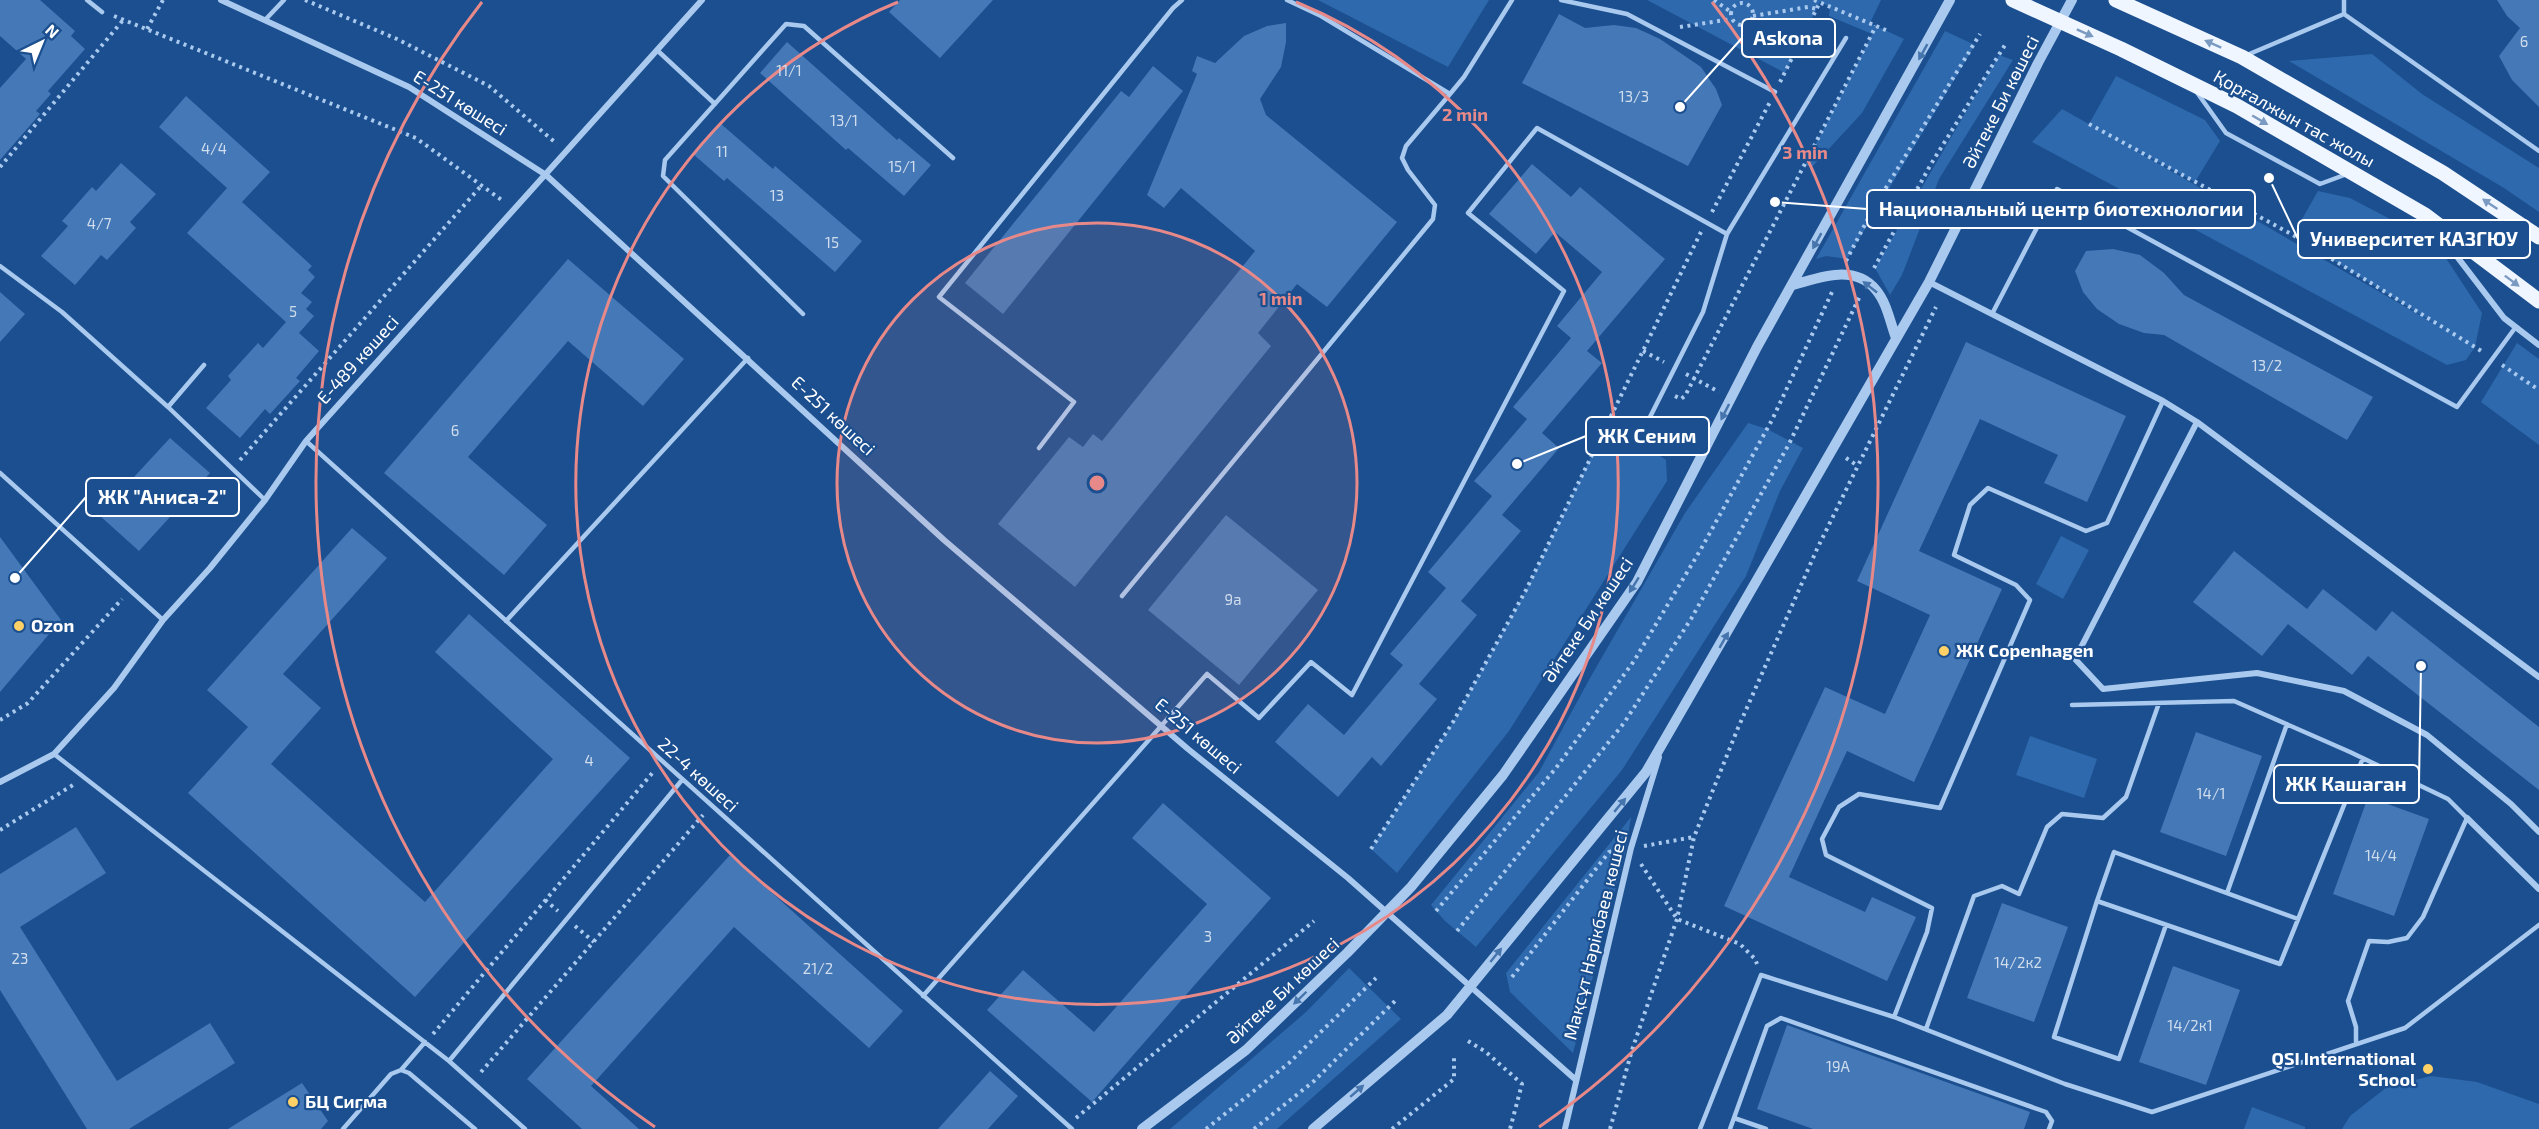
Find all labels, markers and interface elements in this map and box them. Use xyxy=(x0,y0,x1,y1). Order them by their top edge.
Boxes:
north arrow xyxy=(12,12,72,72)
callout: Askona xyxy=(1742,19,1835,57)
text: N xyxy=(42,20,63,42)
text: Askona xyxy=(1753,25,1823,49)
one-way arrow xyxy=(2077,28,2095,38)
street label: Әйтеке Би көшесі xyxy=(1957,31,2043,172)
house number: 6 xyxy=(2520,32,2528,50)
one-way arrow xyxy=(2204,39,2221,48)
one-way arrow xyxy=(1917,44,1928,60)
house number: 11/1 xyxy=(776,61,802,79)
street label: Е-251 көшесі xyxy=(410,65,511,140)
street label: Қорғалжын тас жолы xyxy=(2210,65,2379,172)
house number: 13/3 xyxy=(1619,87,1649,105)
text: 2 min xyxy=(1442,103,1488,125)
house number: 13/1 xyxy=(830,111,858,129)
one-way arrow xyxy=(2252,114,2268,125)
house number: 4/4 xyxy=(201,139,227,157)
text: 3 min xyxy=(1782,141,1828,163)
house number: 11 xyxy=(716,142,728,160)
house number: 15/1 xyxy=(888,157,916,175)
house number: 13 xyxy=(770,186,784,204)
callout: Национальный центр биотехнологии xyxy=(1867,190,2255,228)
text: Национальный центр биотехнологии xyxy=(1879,196,2243,220)
one-way arrow xyxy=(2482,199,2499,210)
house number: 4/7 xyxy=(87,214,112,232)
callout: Университет КАЗГЮУ xyxy=(2298,220,2530,258)
text: Университет КАЗГЮУ xyxy=(2310,226,2518,250)
one-way arrow xyxy=(1813,232,1823,249)
house number: 15 xyxy=(825,233,839,251)
one-way arrow xyxy=(2505,274,2520,286)
one-way arrow xyxy=(1862,281,1878,293)
text: 1 min xyxy=(1259,287,1303,309)
house number: 5 xyxy=(289,302,297,320)
street label: Е-489 көшесі xyxy=(312,310,403,408)
house number: 13/2 xyxy=(2252,356,2282,374)
street label: Е-251 көшесі xyxy=(787,371,880,460)
one-way arrow xyxy=(1720,404,1730,421)
callout: ЖК Сеним xyxy=(1586,417,1709,455)
house number: 6 xyxy=(451,421,459,439)
text: ЖК Сеним xyxy=(1598,423,1696,447)
centre of rings xyxy=(1087,473,1107,493)
callout: ЖК "Аниса-2" xyxy=(86,478,239,516)
text: ЖК "Аниса-2" xyxy=(98,484,226,508)
street label: Әйтеке Би көшесі xyxy=(1537,553,1637,686)
one-way arrow xyxy=(1629,577,1640,593)
house number: 9а xyxy=(1225,590,1241,608)
place label: Ozon xyxy=(31,614,74,636)
marker: Ozon xyxy=(12,619,26,633)
one-way arrow xyxy=(1718,632,1729,648)
place label: ЖК Copenhagen xyxy=(1956,639,2094,661)
marker: ЖК Copenhagen xyxy=(1937,644,1951,658)
street label: Е-251 көшесі xyxy=(1151,693,1246,778)
street label: 22-4 көшесі xyxy=(654,732,743,816)
house number: 4 xyxy=(584,751,594,769)
callout: ЖК Кашаган xyxy=(2274,765,2419,803)
text: ЖК Кашаган xyxy=(2285,771,2407,795)
house number: 14/1 xyxy=(2197,784,2225,802)
one-way arrow xyxy=(1613,797,1626,812)
street label: Мақсұт Нәрікбаев көшесі xyxy=(1558,827,1632,1042)
house number: 14/4 xyxy=(2365,846,2397,864)
house number: 3 xyxy=(1204,927,1212,945)
street label: Әйтеке Би көшесі xyxy=(1221,932,1343,1048)
one-way arrow xyxy=(1489,948,1502,963)
house number: 23 xyxy=(12,949,28,967)
house number: 14/2к2 xyxy=(1994,953,2042,971)
house number: 21/2 xyxy=(803,959,833,977)
one-way arrow xyxy=(1294,991,1308,1005)
house number: 14/2к1 xyxy=(2167,1016,2213,1034)
place label: QSI International School xyxy=(2272,1047,2416,1090)
house number: 19А xyxy=(1826,1057,1851,1075)
marker: QSI International School xyxy=(2421,1062,2435,1076)
one-way arrow xyxy=(1349,1085,1364,1098)
place label: БЦ Сигма xyxy=(305,1090,387,1112)
marker: БЦ Сигма xyxy=(286,1095,300,1109)

